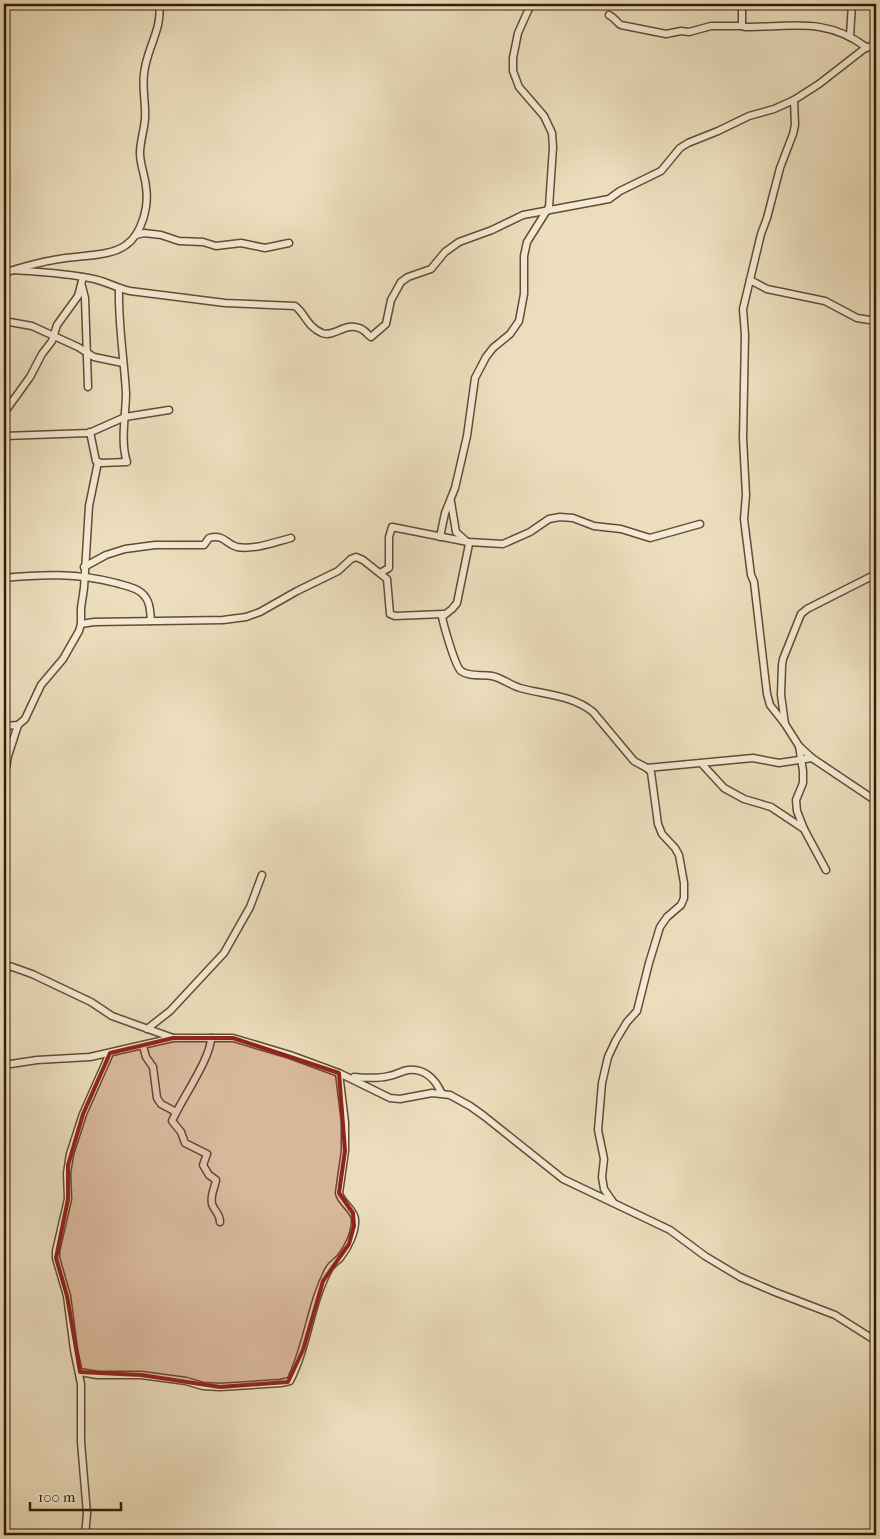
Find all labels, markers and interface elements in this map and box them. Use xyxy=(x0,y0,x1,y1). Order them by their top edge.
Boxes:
scale bar xyxy=(30,1479,121,1511)
text: 100 m xyxy=(38,1488,76,1506)

